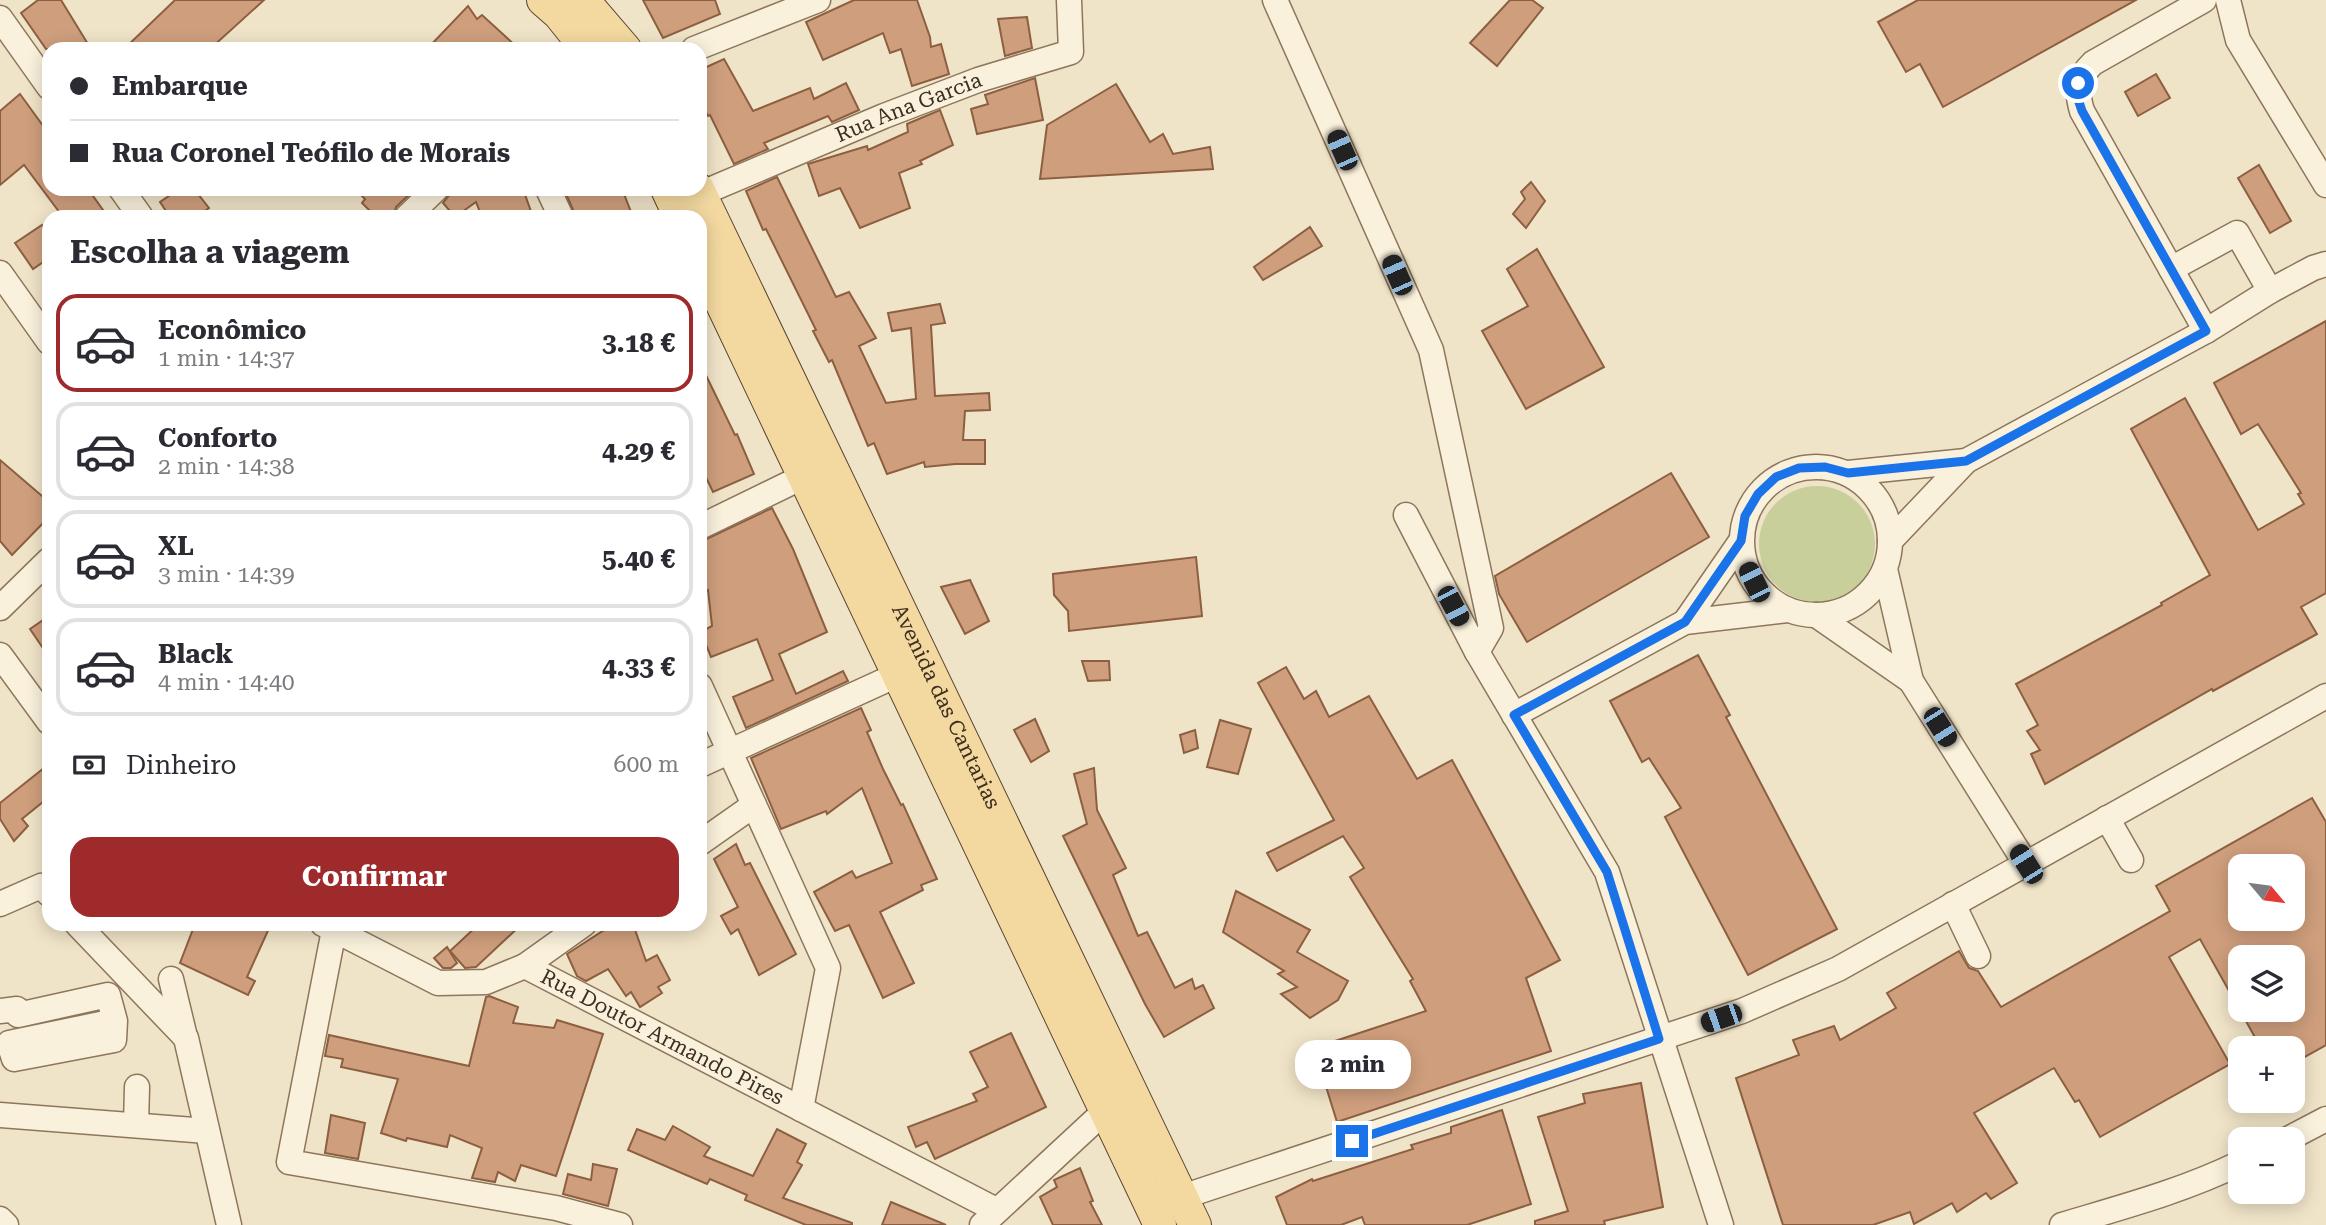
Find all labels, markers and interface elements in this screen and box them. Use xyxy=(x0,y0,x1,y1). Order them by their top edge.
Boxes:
street label: Rua Ana Garcia xyxy=(832,67,986,147)
route start xyxy=(2062,67,2094,99)
text: Embarque xyxy=(112,71,248,101)
car xyxy=(1324,127,1361,173)
text: Rua Coronel Teófilo de Morais xyxy=(112,138,510,168)
text: Escolha a viagem xyxy=(70,233,350,271)
car xyxy=(1379,252,1416,298)
icon: car xyxy=(74,312,137,375)
text: Econômico xyxy=(158,315,306,345)
text: 3.18 € xyxy=(602,328,675,358)
text: 1 min · 14:37 xyxy=(158,345,295,372)
icon: car xyxy=(74,420,137,483)
text: Conforto xyxy=(158,423,277,453)
text: 4.29 € xyxy=(602,436,675,466)
text: 2 min · 14:38 xyxy=(158,453,295,480)
icon: car xyxy=(74,528,137,591)
text: XL xyxy=(158,531,194,561)
text: 5.40 € xyxy=(602,544,675,574)
car xyxy=(1736,559,1773,605)
text: 3 min · 14:39 xyxy=(158,561,295,588)
car xyxy=(1434,583,1473,629)
street label: Avenida das Cantarias xyxy=(887,600,1005,813)
icon: car xyxy=(74,636,137,699)
text: Black xyxy=(158,639,233,669)
text: 4.33 € xyxy=(602,652,675,682)
text: 4 min · 14:40 xyxy=(158,669,295,696)
car xyxy=(1920,704,1961,750)
icon: cash xyxy=(70,746,108,784)
text: Dinheiro xyxy=(126,750,237,780)
text: 600 m xyxy=(614,751,679,778)
button: Confirmar xyxy=(70,837,679,917)
car xyxy=(2006,841,2047,887)
north arrow xyxy=(2228,854,2305,931)
map controls xyxy=(2228,854,2305,1204)
button: layers xyxy=(2228,945,2305,1022)
street label: Rua Doutor Armando Pires xyxy=(537,964,788,1110)
car xyxy=(1698,1001,1745,1035)
button: + xyxy=(2228,1036,2305,1113)
callout: 2 min xyxy=(1294,1040,1410,1088)
text: 2 min xyxy=(1321,1051,1385,1078)
route end xyxy=(1336,1125,1368,1157)
button: − xyxy=(2228,1127,2305,1204)

